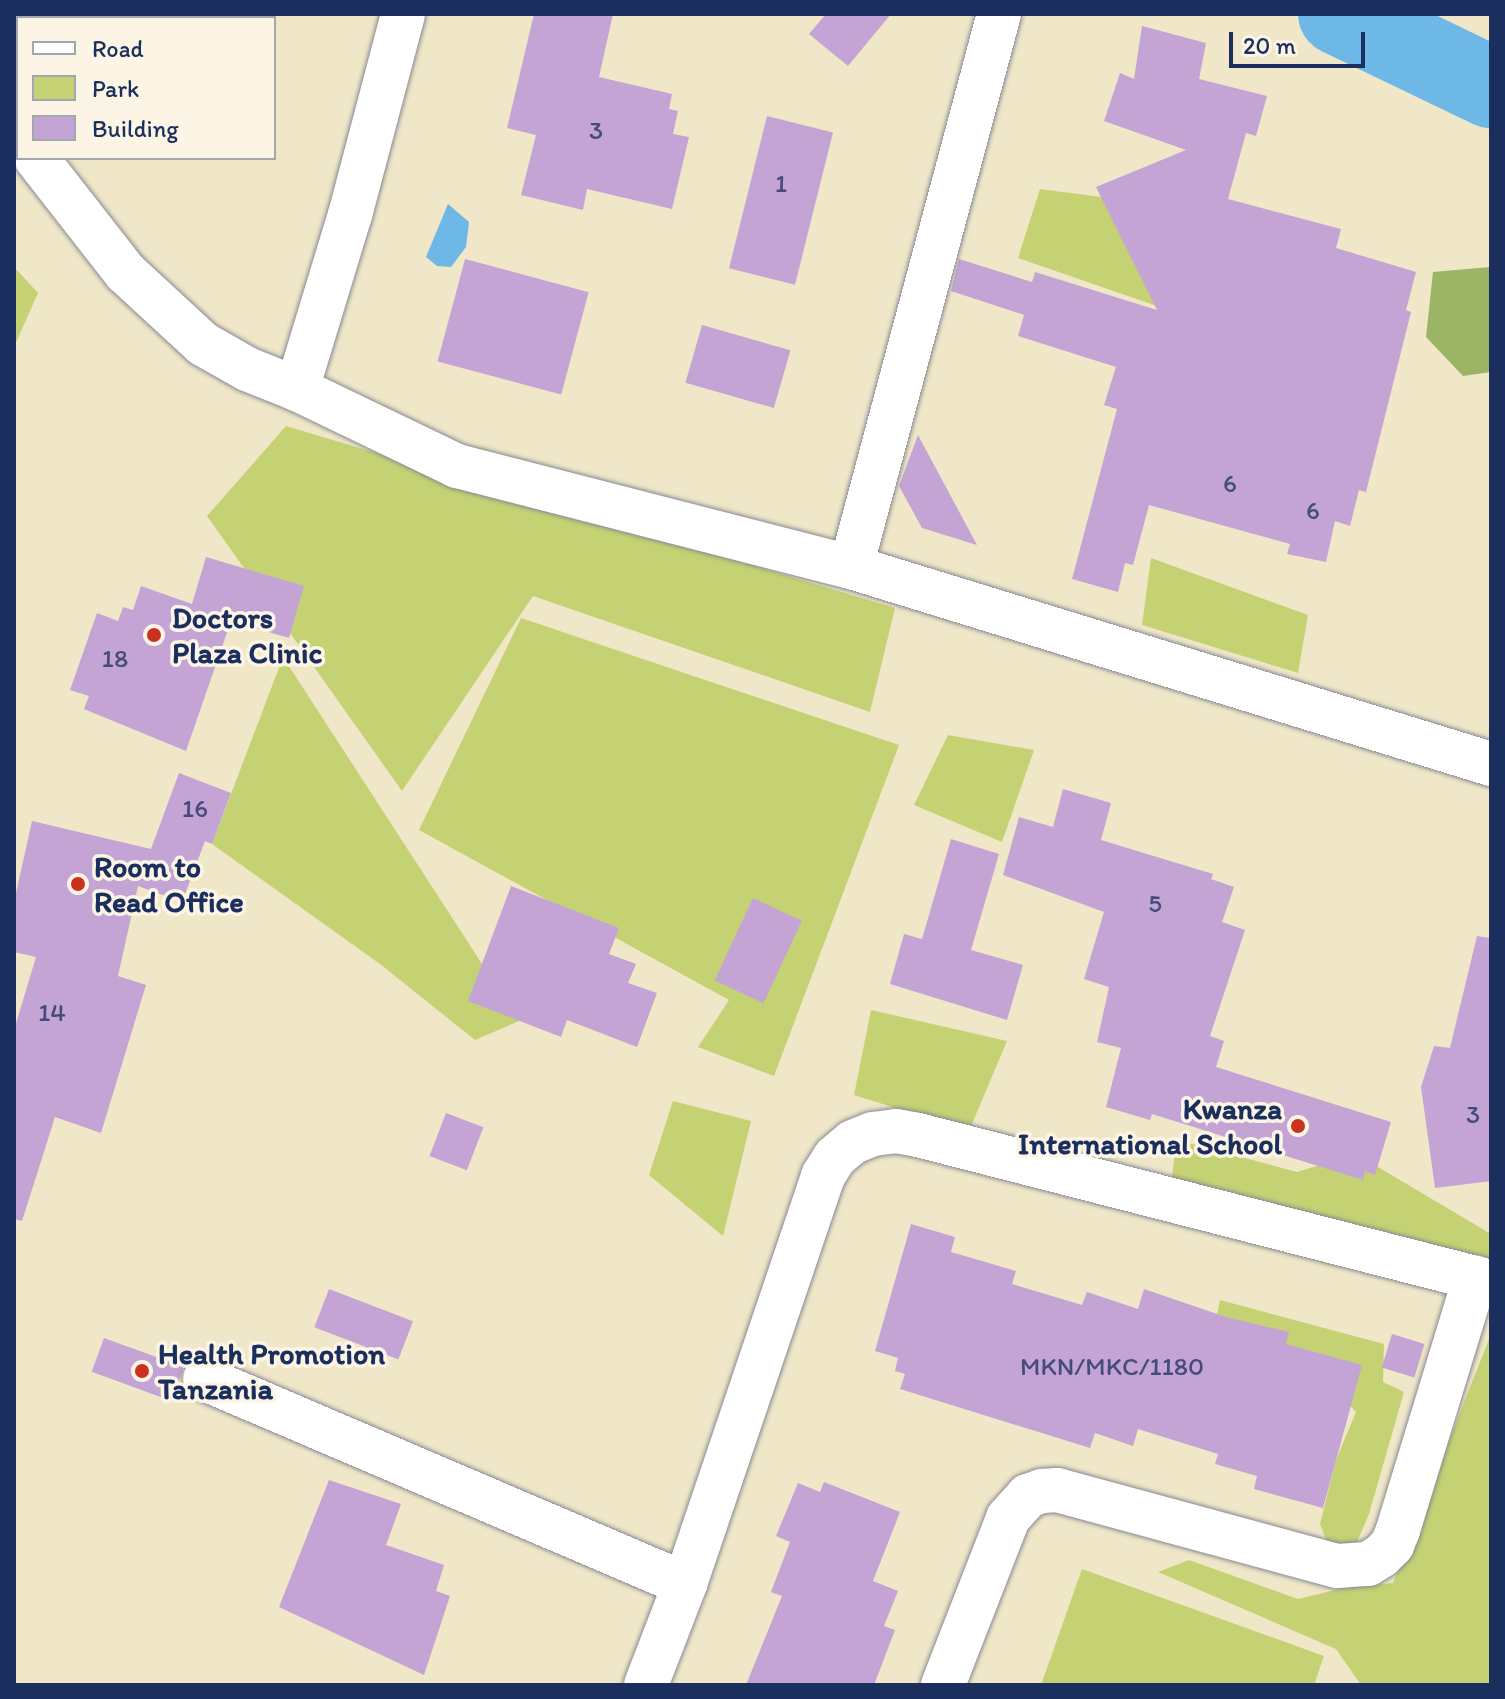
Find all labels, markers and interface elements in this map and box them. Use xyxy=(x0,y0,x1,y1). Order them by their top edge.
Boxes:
legend xyxy=(16,16,276,160)
scale bar xyxy=(1233,16,1369,66)
text: 20 m xyxy=(1243,31,1296,60)
text: Road xyxy=(92,34,144,63)
text: Park xyxy=(92,74,139,103)
text: Building xyxy=(92,114,179,143)
house number: 3 xyxy=(589,115,603,147)
house number: 1 xyxy=(775,168,787,200)
house number: 6 xyxy=(1223,468,1237,500)
house number: 6 xyxy=(1306,495,1320,527)
place label: Doctors Plaza Clinic xyxy=(172,600,322,670)
marker: Doctors Plaza Clinic xyxy=(143,624,165,646)
house number: 18 xyxy=(102,643,128,675)
house number: 16 xyxy=(182,793,208,825)
place label: Room to Read Office xyxy=(94,849,244,920)
marker: Room to Read Office xyxy=(69,875,87,893)
house number: 5 xyxy=(1148,888,1162,920)
house number: 14 xyxy=(38,997,66,1029)
place label: Kwanza International School xyxy=(1018,1091,1282,1162)
house number: 3 xyxy=(1466,1099,1480,1131)
marker: Kwanza International School xyxy=(1289,1117,1307,1135)
place label: Health Promotion Tanzania xyxy=(158,1336,385,1406)
house number: MKN/MKC/1180 xyxy=(1020,1351,1204,1383)
marker: Health Promotion Tanzania xyxy=(133,1362,151,1380)

